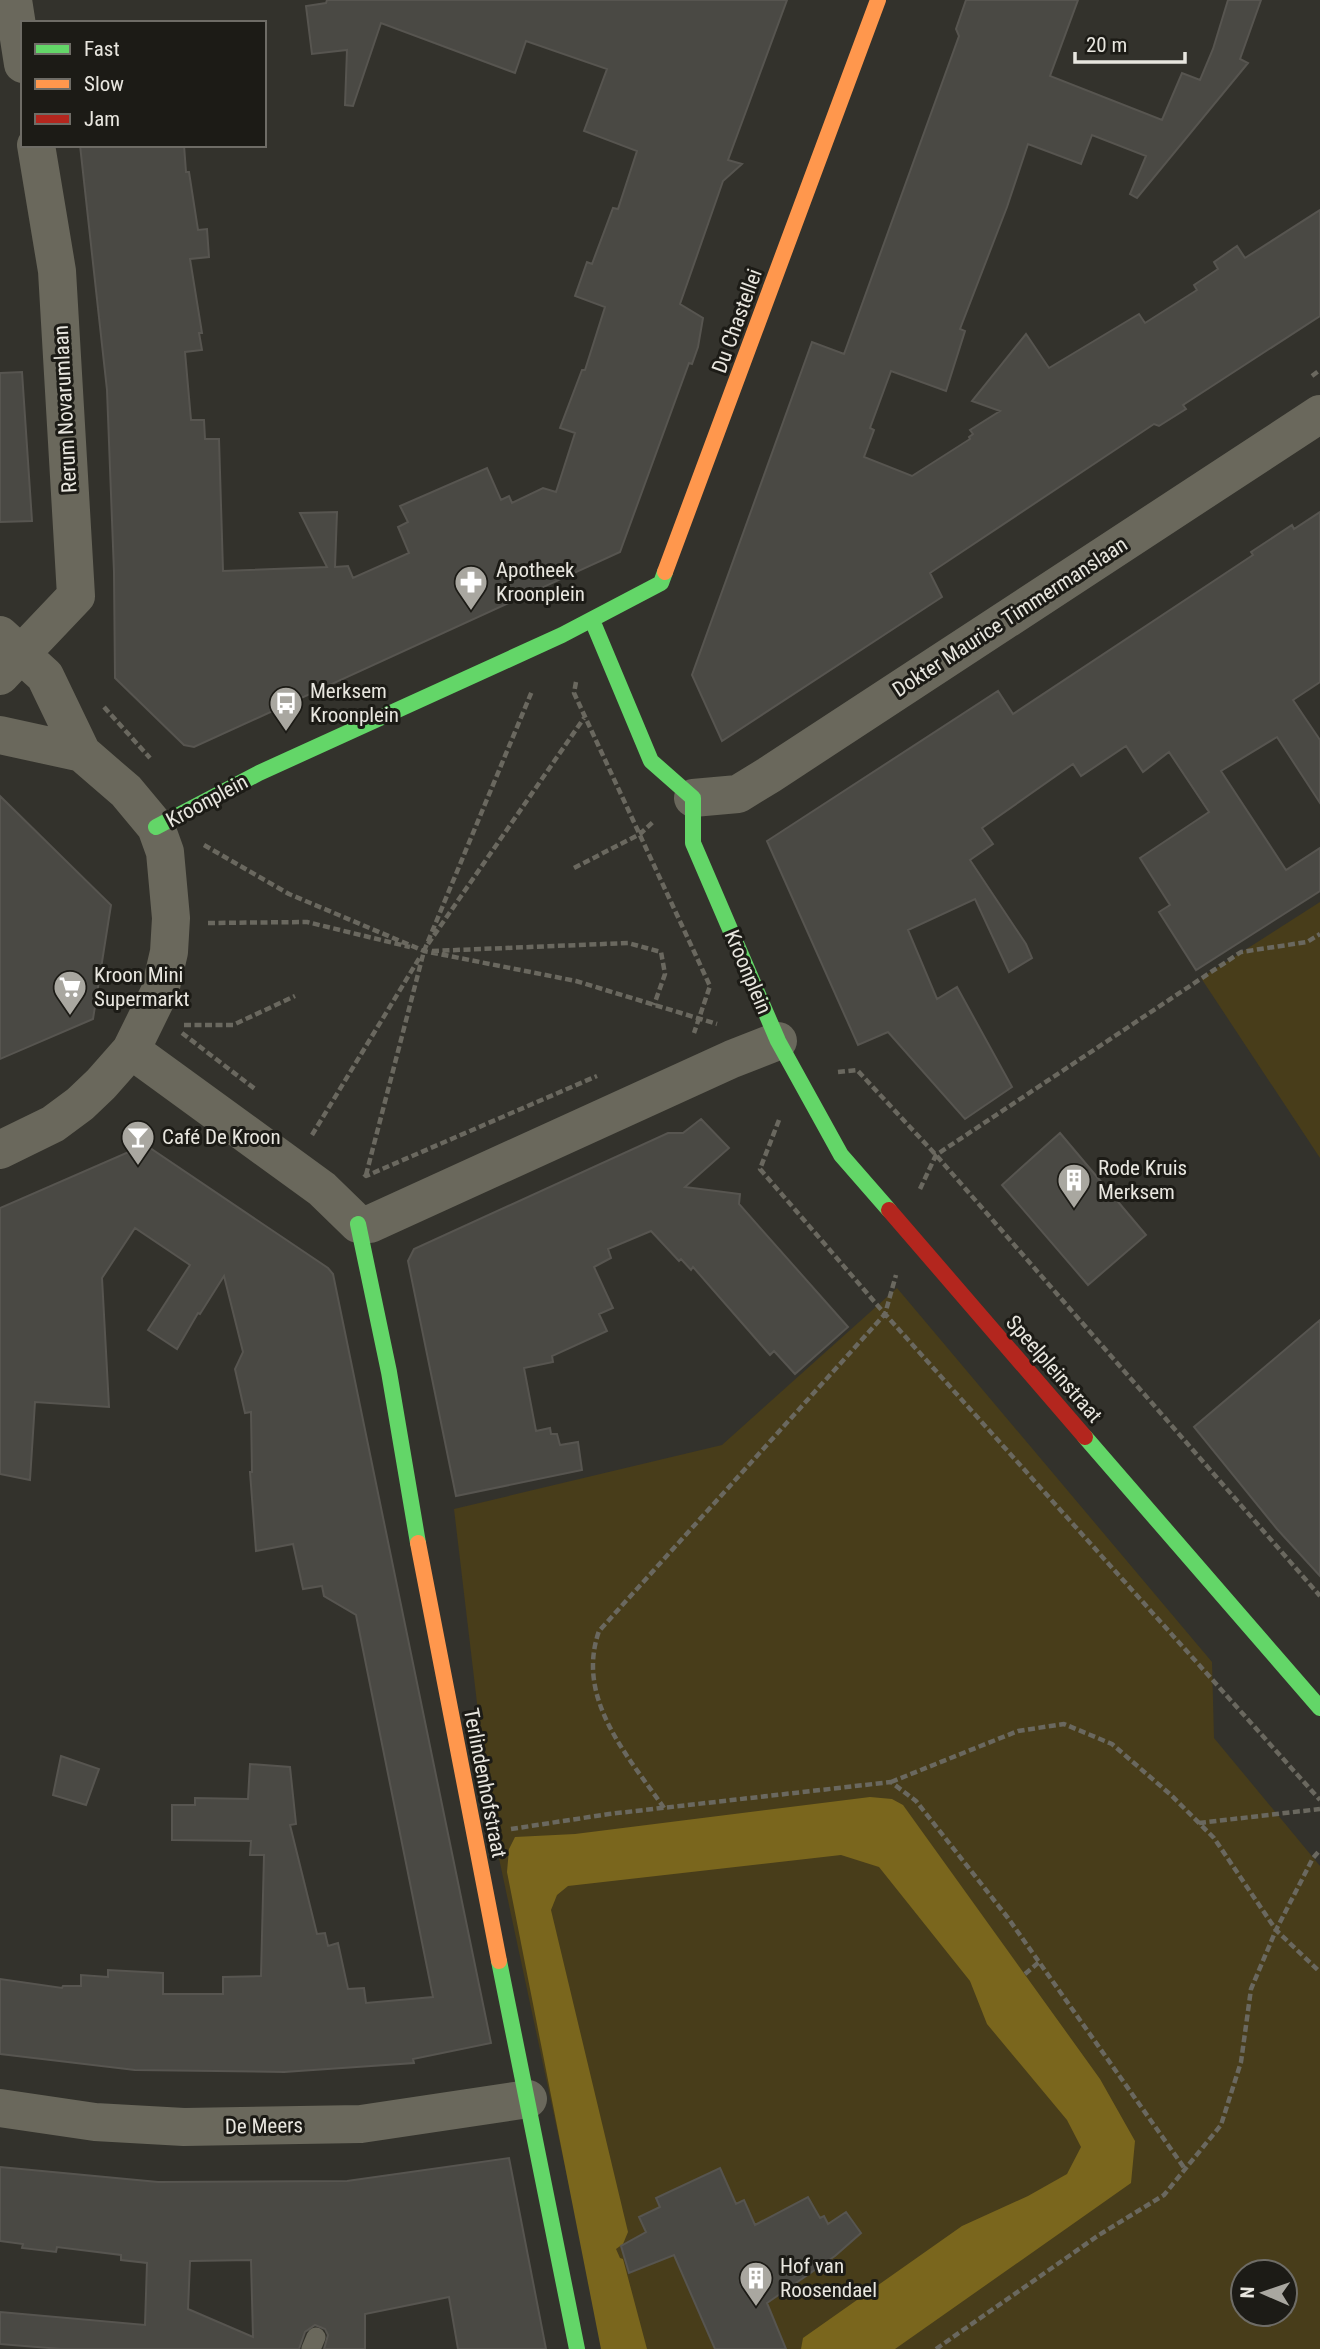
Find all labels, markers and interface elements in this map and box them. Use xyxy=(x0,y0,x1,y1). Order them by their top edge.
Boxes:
legend xyxy=(21,21,266,147)
scale bar xyxy=(1075,21,1185,65)
text: 20 m xyxy=(1086,33,1127,57)
text: Fast xyxy=(84,37,120,61)
text: Slow xyxy=(84,72,124,96)
text: Jam xyxy=(84,107,120,131)
street label: Du Chastellei xyxy=(707,266,767,376)
street label: Rerum Novarumlaan xyxy=(49,325,81,493)
street label: Dokter Maurice Timmermanslaan xyxy=(888,532,1132,702)
place label: Apotheek Kroonplein xyxy=(496,558,585,606)
pharmacy icon: Apotheek Kroonplein xyxy=(452,563,490,612)
place label: Merksem Kroonplein xyxy=(310,679,399,727)
bus stop icon: Merksem Kroonplein xyxy=(267,684,305,733)
street label: Kroonplein xyxy=(162,770,252,832)
street label: Kroonplein xyxy=(720,926,776,1018)
place label: Kroon Mini Supermarkt xyxy=(94,963,190,1011)
supermarket icon: Kroon Mini Supermarkt xyxy=(51,968,89,1017)
bar icon: Café De Kroon xyxy=(119,1118,157,1167)
place label: Café De Kroon xyxy=(162,1125,281,1149)
place label: Rode Kruis Merksem xyxy=(1098,1156,1187,1204)
building icon: Rode Kruis Merksem xyxy=(1055,1161,1093,1210)
street label: Speelpleinstraat xyxy=(1001,1311,1107,1427)
street label: Terlindenhofstraat xyxy=(459,1706,511,1860)
street label: De Meers xyxy=(225,2113,303,2139)
place label: Hof van Roosendael xyxy=(780,2254,877,2302)
north arrow xyxy=(1229,2258,1299,2328)
building icon: Hof van Roosendael xyxy=(737,2259,775,2308)
text: N xyxy=(1236,2286,1259,2299)

